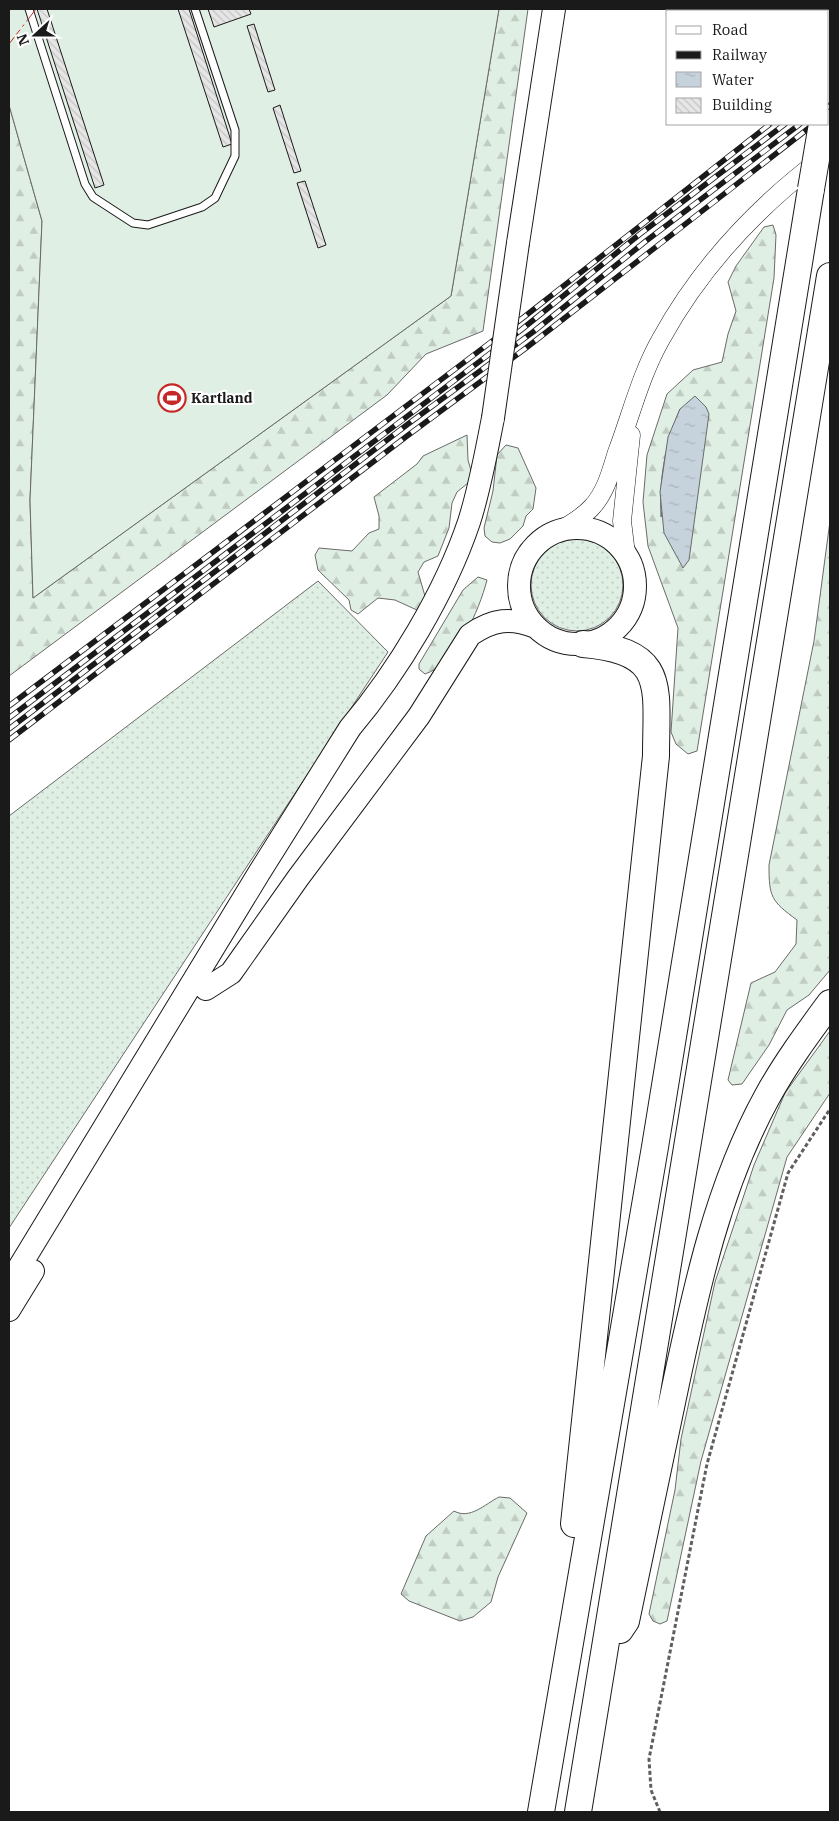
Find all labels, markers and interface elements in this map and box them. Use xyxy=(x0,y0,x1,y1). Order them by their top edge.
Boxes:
north arrow xyxy=(10,10,60,60)
legend xyxy=(666,10,829,125)
text: Road xyxy=(712,20,748,39)
text: N xyxy=(12,31,33,48)
text: Railway xyxy=(712,45,767,64)
text: Water xyxy=(712,70,754,89)
text: Building xyxy=(712,95,772,114)
sports icon: Kartland xyxy=(157,383,187,413)
place label: Kartland xyxy=(191,389,253,407)

